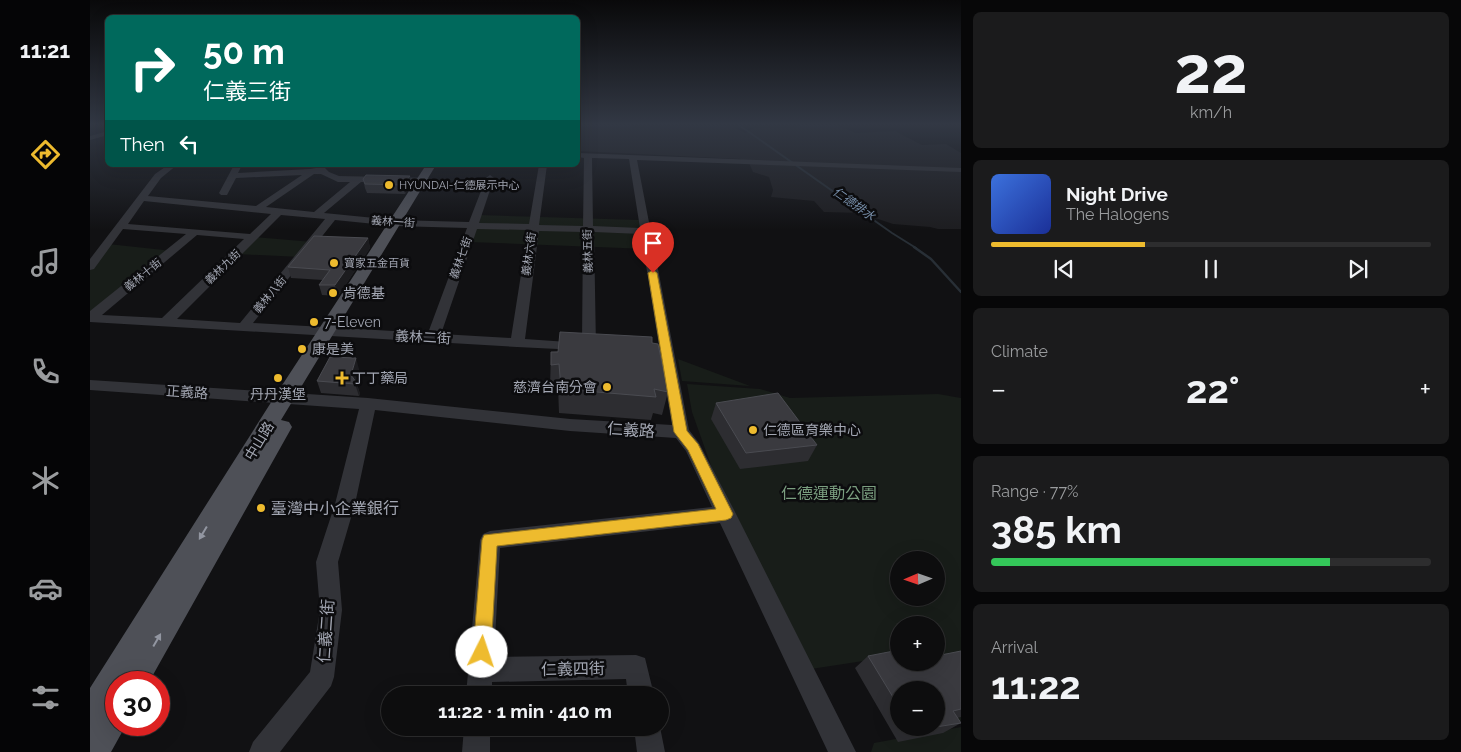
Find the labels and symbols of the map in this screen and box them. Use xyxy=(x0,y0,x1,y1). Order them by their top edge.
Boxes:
marker: HYUNDAI-仁德展示中心 xyxy=(383,179,395,191)
place label: HYUNDAI-仁德展示中心 xyxy=(399,179,519,192)
water label: 仁德排水 xyxy=(830,184,878,224)
street label: 義林一街 xyxy=(371,214,415,230)
pin xyxy=(632,222,674,273)
street label: 義林五街 xyxy=(581,229,595,273)
street label: 義林六街 xyxy=(520,231,538,277)
street label: 義林七街 xyxy=(447,235,475,281)
street label: 義林九街 xyxy=(203,247,243,287)
street label: 義林十街 xyxy=(122,256,164,294)
marker: 寶家五金百貨 xyxy=(328,257,340,269)
place label: 寶家五金百貨 xyxy=(344,257,410,270)
street label: 義林八街 xyxy=(251,274,289,316)
place label: 肯德基 xyxy=(343,285,385,301)
marker: 肯德基 xyxy=(327,287,339,299)
place label: 7-Eleven xyxy=(324,314,381,330)
marker: 7-Eleven xyxy=(308,316,320,328)
street label: 義林二街 xyxy=(395,328,451,346)
place label: 康是美 xyxy=(312,341,354,357)
marker: 康是美 xyxy=(296,343,308,355)
place label: 丁丁藥局 xyxy=(352,370,408,386)
marker: 丹丹漢堡 xyxy=(272,372,284,384)
marker: 丁丁藥局 xyxy=(336,372,348,384)
place label: 慈濟台南分會 xyxy=(513,379,597,395)
marker: 慈濟台南分會 xyxy=(601,381,613,393)
street label: 正義路 xyxy=(165,383,209,401)
place label: 丹丹漢堡 xyxy=(250,386,306,402)
street label: 中山路 xyxy=(241,419,277,463)
street label: 仁義路 xyxy=(606,419,656,441)
place label: 仁德區育樂中心 xyxy=(763,422,861,438)
marker: 仁德區育樂中心 xyxy=(747,424,759,436)
park label: 仁德運動公園 xyxy=(781,484,877,503)
place label: 臺灣中小企業銀行 xyxy=(271,499,399,518)
marker: 臺灣中小企業銀行 xyxy=(255,502,267,514)
one-way arrow xyxy=(198,527,207,540)
north arrow xyxy=(890,551,945,606)
street label: 仁義二街 xyxy=(314,598,338,664)
position arrow xyxy=(455,625,507,677)
one-way arrow xyxy=(153,633,161,648)
street label: 仁義四街 xyxy=(541,659,605,679)
speed limit sign: 30 xyxy=(105,671,170,736)

